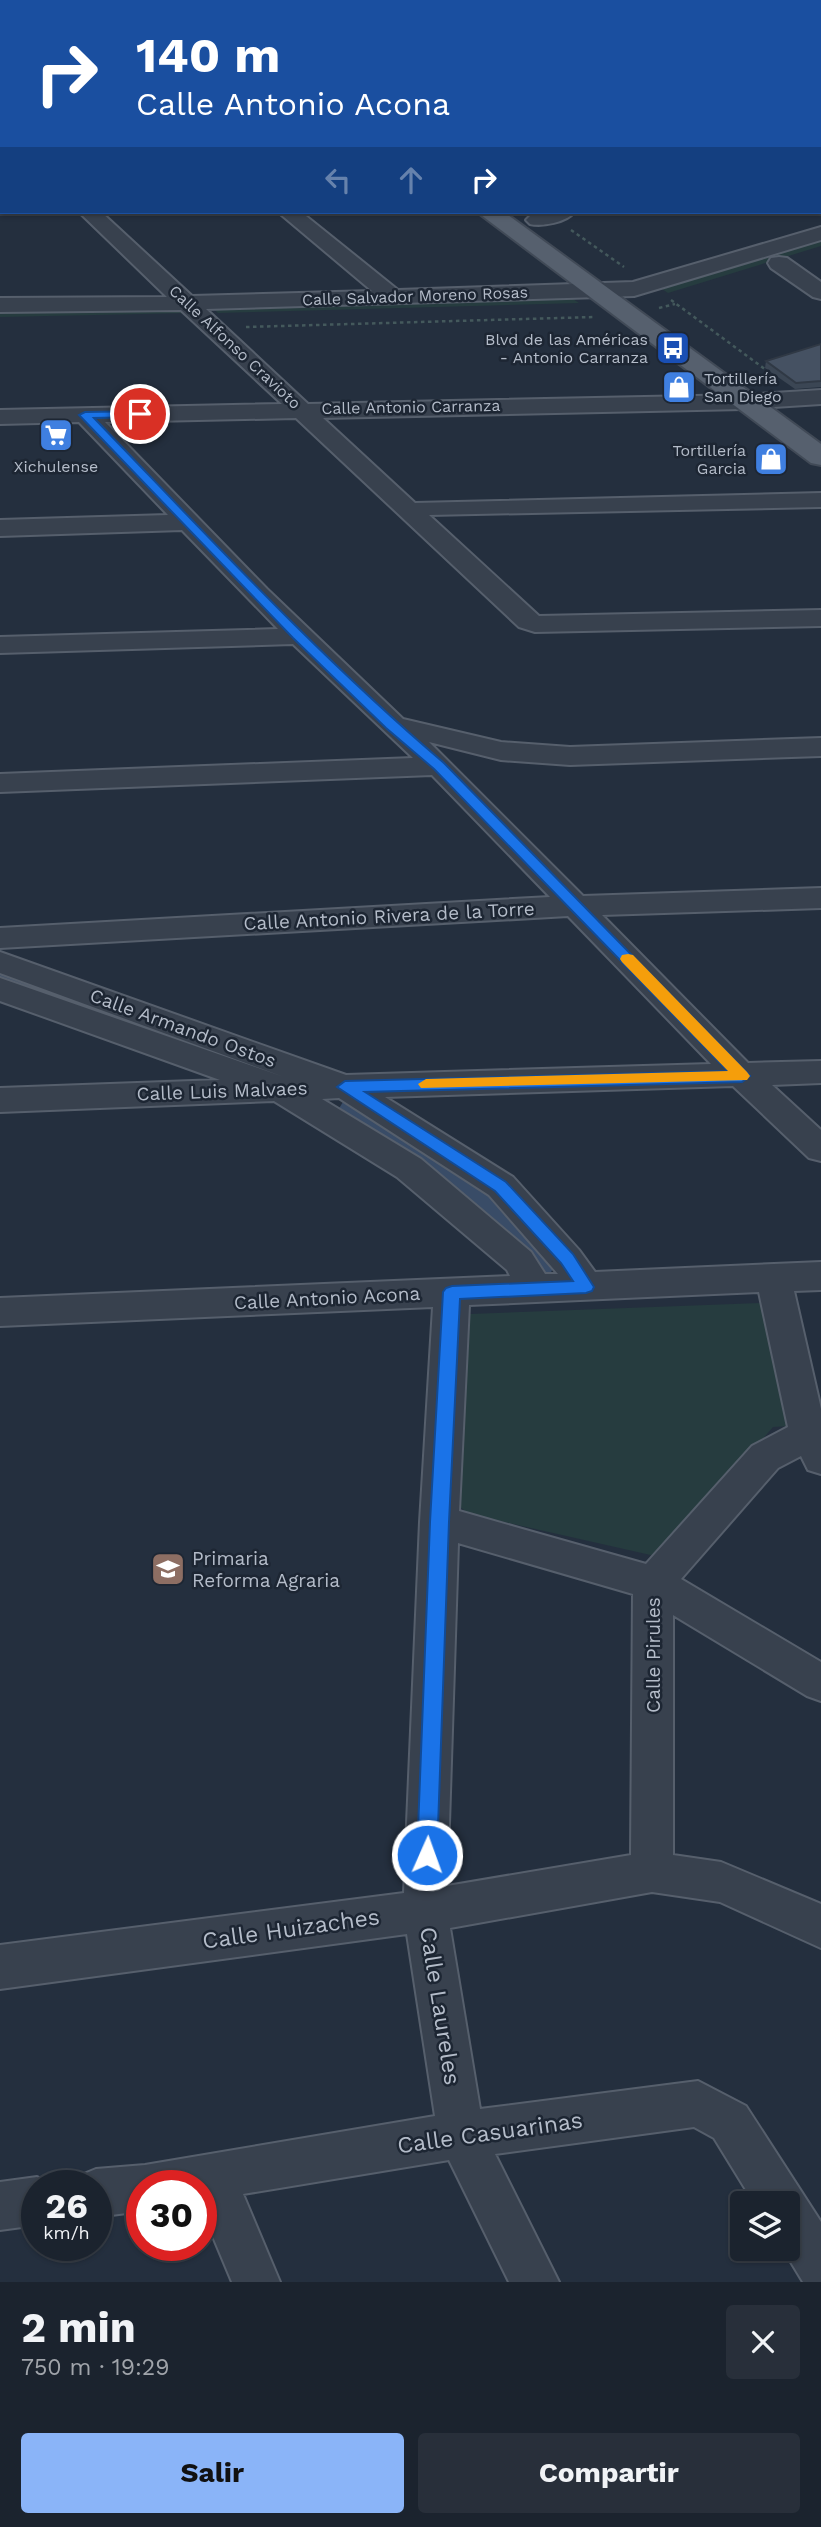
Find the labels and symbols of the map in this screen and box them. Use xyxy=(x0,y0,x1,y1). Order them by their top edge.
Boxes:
street label: Calle Alfonso Cravioto xyxy=(165,281,305,413)
street label: Calle Salvador Moreno Rosas xyxy=(302,283,528,309)
bus stop icon: Blvd de las Américas - Antonio Carranza xyxy=(654,329,692,367)
place label: Blvd de las Américas - Antonio Carranza xyxy=(485,330,648,367)
shop icon: Tortillería San Diego xyxy=(660,368,698,406)
place label: Tortillería San Diego xyxy=(704,369,782,406)
pin xyxy=(110,384,170,444)
street label: Calle Antonio Carranza xyxy=(321,396,501,418)
supermarket icon: Xichulense xyxy=(37,416,75,454)
shop icon: Tortillería Garcia xyxy=(752,440,790,478)
place label: Tortillería Garcia xyxy=(673,441,746,478)
place label: Xichulense xyxy=(14,457,98,476)
street label: Calle Antonio Rivera de la Torre xyxy=(243,897,535,935)
street label: Calle Armando Ostos xyxy=(87,984,279,1072)
street label: Calle Luis Malvaes xyxy=(136,1077,308,1105)
street label: Calle Antonio Acona xyxy=(233,1282,421,1314)
place label: Primaria Reforma Agraria xyxy=(192,1547,340,1592)
school or university icon: Primaria Reforma Agraria xyxy=(149,1550,187,1588)
street label: Calle Pirules xyxy=(642,1597,665,1713)
position arrow xyxy=(390,1818,464,1892)
street label: Calle Huizaches xyxy=(201,1903,381,1955)
street label: Calle Laureles xyxy=(414,1925,466,2087)
street label: Calle Casuarinas xyxy=(396,2107,584,2159)
speed limit sign: 30 xyxy=(126,2170,217,2261)

